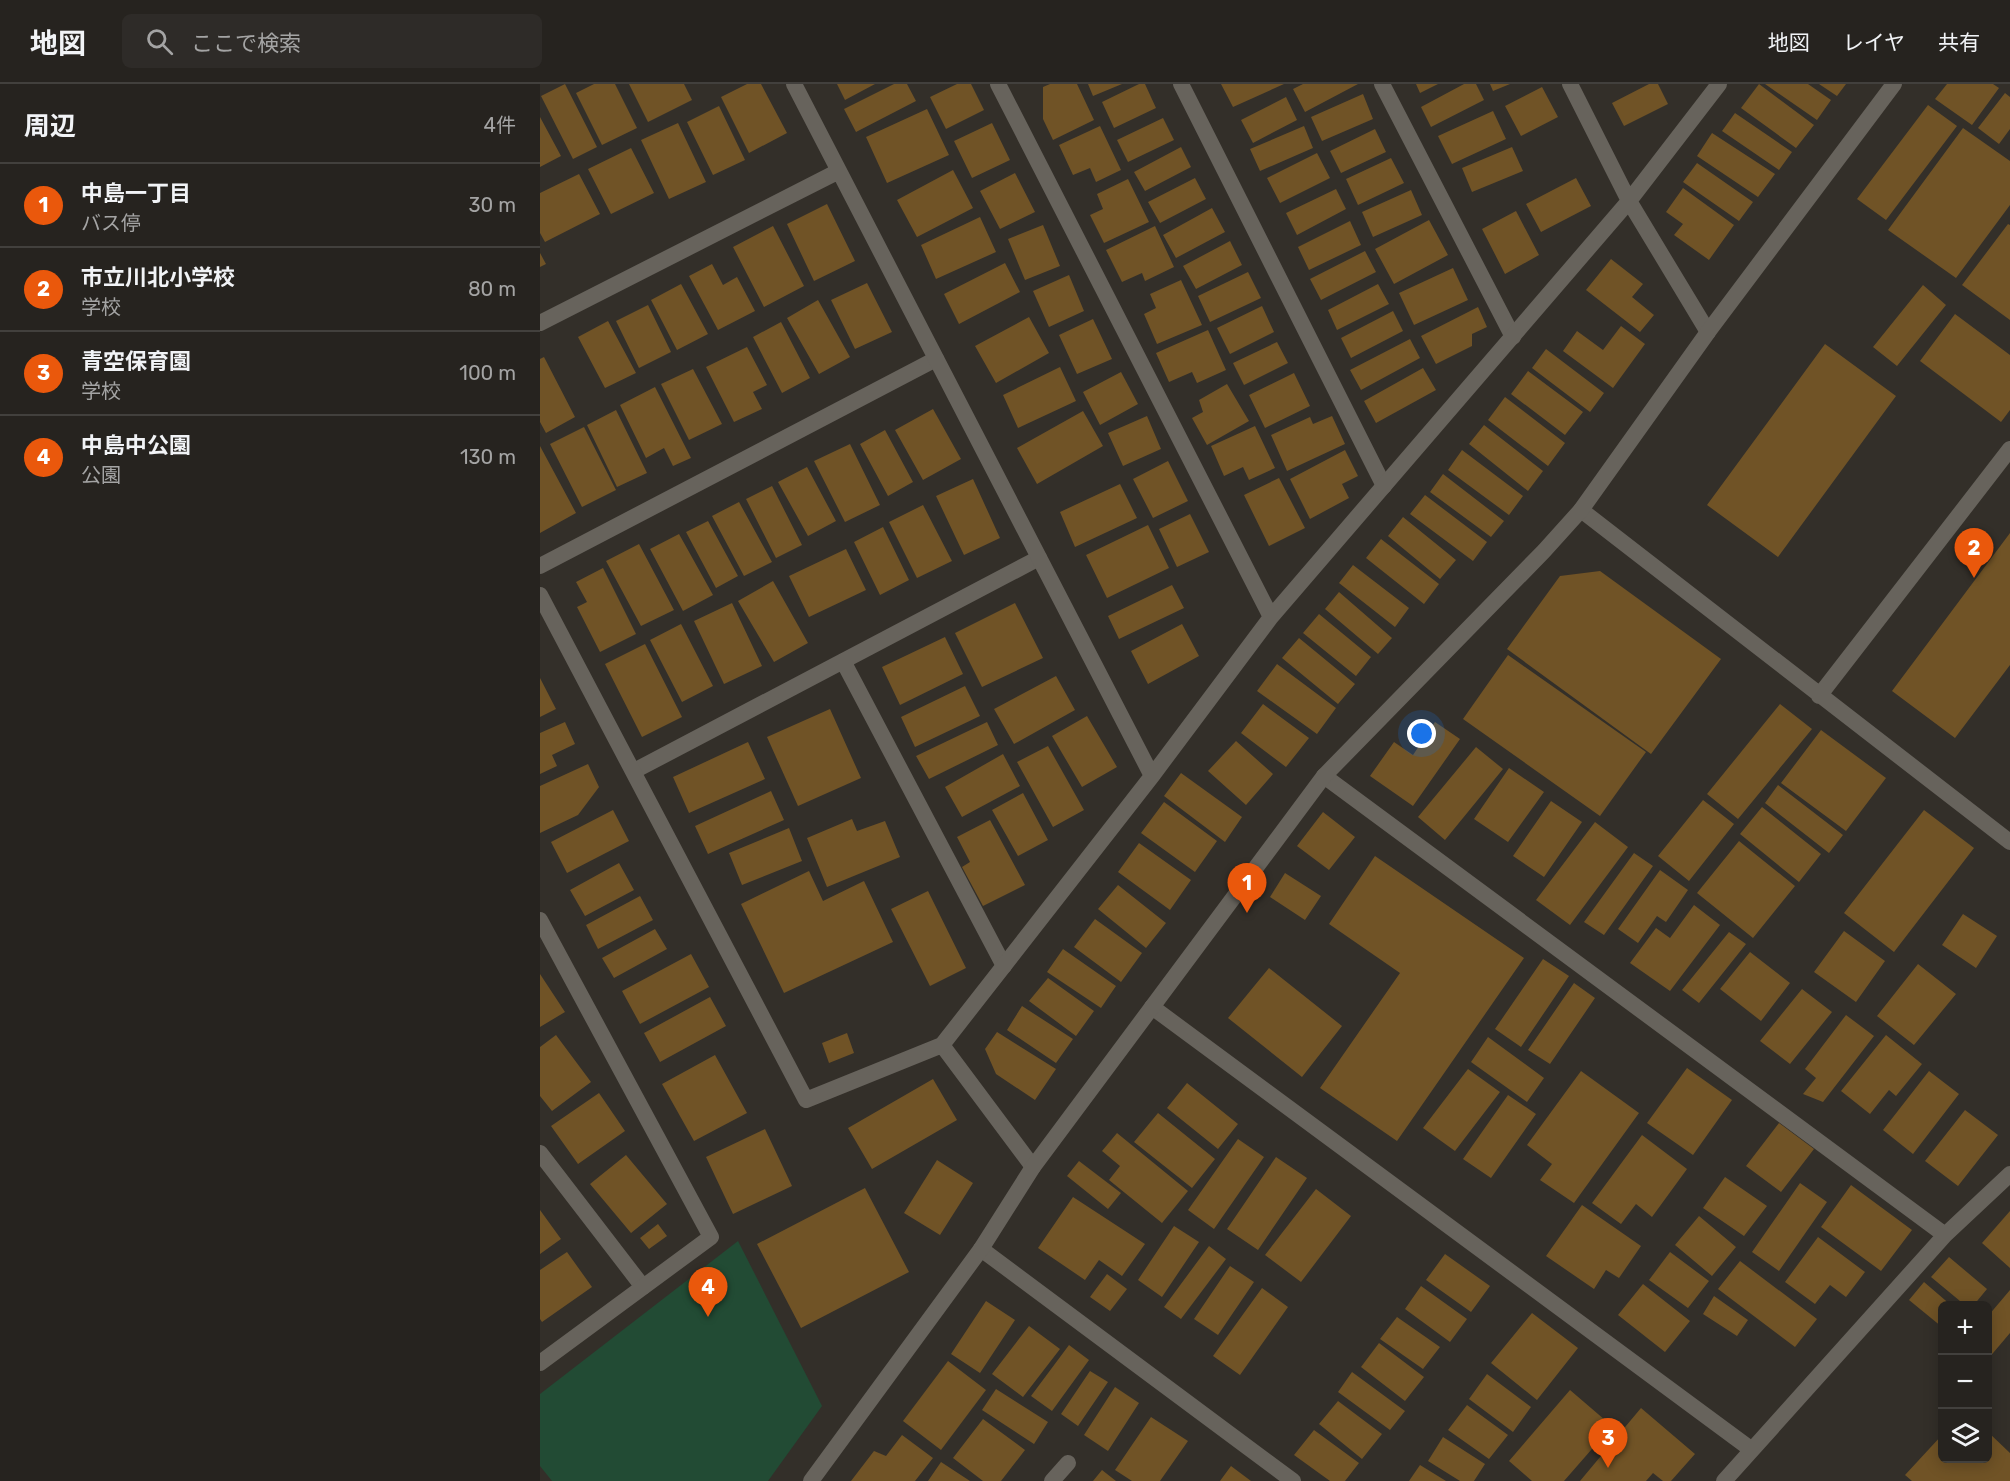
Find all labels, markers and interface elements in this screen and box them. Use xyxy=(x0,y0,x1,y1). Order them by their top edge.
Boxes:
search box xyxy=(122,14,542,68)
icon: search xyxy=(143,25,176,58)
text: 地図 xyxy=(30,27,86,60)
text: ここで検索 xyxy=(191,30,301,57)
text: 地図 xyxy=(1768,30,1810,55)
text: レイヤ xyxy=(1843,30,1905,55)
text: 共有 xyxy=(1938,30,1980,55)
text: 周辺 xyxy=(24,111,76,142)
text: 4件 xyxy=(484,113,516,137)
text: 中島一丁目 xyxy=(81,180,191,207)
text: 1 xyxy=(39,193,48,217)
text: 30 m xyxy=(469,193,516,217)
text: バス停 xyxy=(81,211,141,235)
text: 市立川北小学校 xyxy=(81,264,235,291)
text: 2 xyxy=(37,277,50,301)
text: 80 m xyxy=(468,277,516,301)
text: 学校 xyxy=(81,295,121,319)
text: 青空保育園 xyxy=(81,348,191,375)
text: 3 xyxy=(37,361,50,385)
text: 100 m xyxy=(459,361,516,385)
text: 学校 xyxy=(81,379,121,403)
text: 中島中公園 xyxy=(81,432,191,459)
text: 4 xyxy=(37,445,50,469)
text: 130 m xyxy=(460,445,516,469)
text: 公園 xyxy=(81,463,121,487)
pin: 2 xyxy=(1954,528,1994,578)
your location xyxy=(1407,719,1436,748)
pin: 1 xyxy=(1228,864,1266,913)
pin: 4 xyxy=(688,1268,728,1317)
map controls xyxy=(1938,1301,1992,1463)
button: + xyxy=(1938,1301,1992,1355)
button: − xyxy=(1938,1355,1992,1409)
button: layers xyxy=(1938,1409,1992,1463)
pin: 3 xyxy=(1588,1418,1628,1468)

